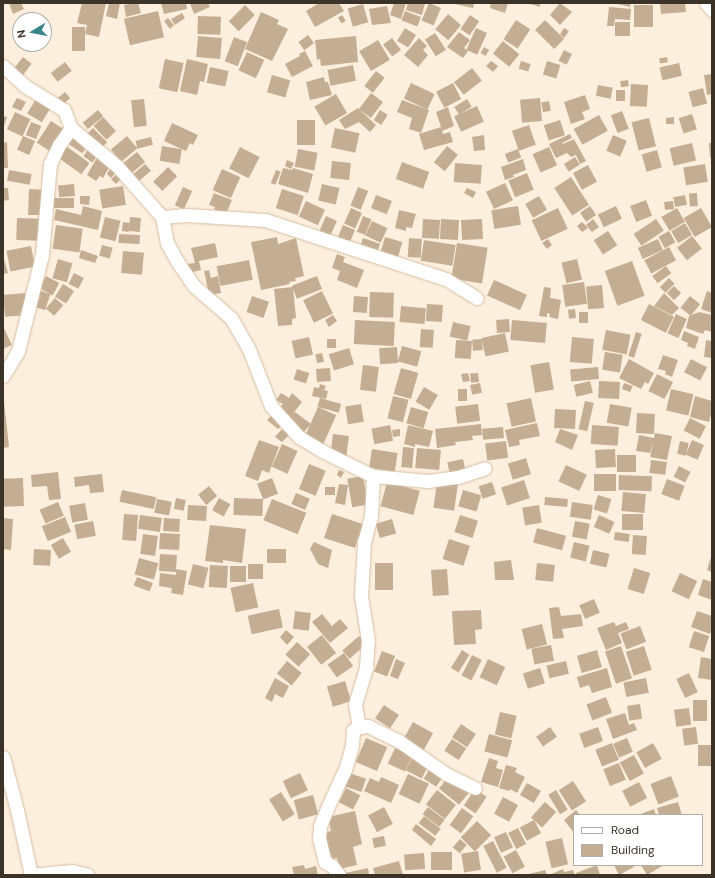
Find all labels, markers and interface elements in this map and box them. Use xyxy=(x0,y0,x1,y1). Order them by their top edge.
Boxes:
north arrow xyxy=(12,12,52,52)
text: N xyxy=(14,29,29,39)
legend xyxy=(573,814,703,866)
text: Road xyxy=(611,822,639,838)
text: Building xyxy=(611,842,655,858)

